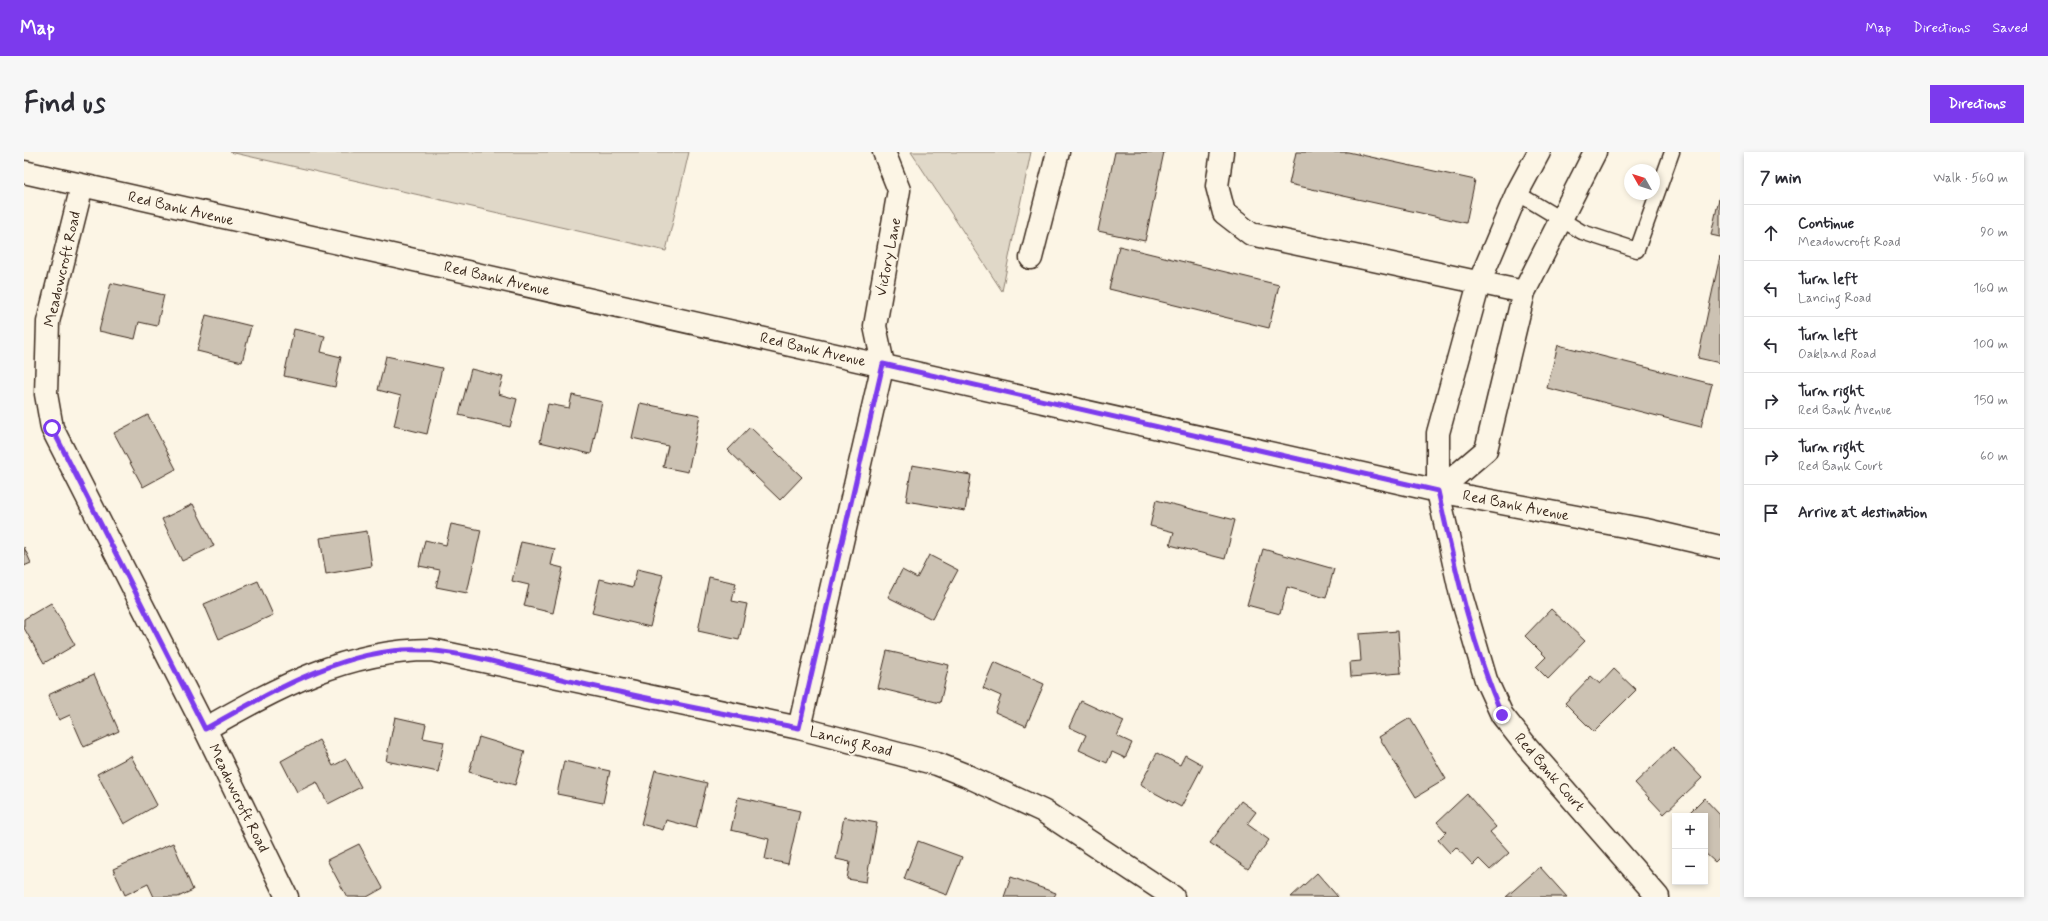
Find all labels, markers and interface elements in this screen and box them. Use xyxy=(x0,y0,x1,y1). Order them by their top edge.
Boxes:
text: Map xyxy=(20,16,55,41)
text: Map xyxy=(1865,19,1891,37)
text: Directions xyxy=(1913,19,1971,37)
text: Saved xyxy=(1993,19,2028,37)
button: Directions xyxy=(1930,85,2024,123)
text: Find us xyxy=(24,86,105,123)
north arrow xyxy=(1624,164,1660,200)
text: 7 min xyxy=(1760,167,1802,189)
text: Walk · 560 m xyxy=(1933,170,2008,187)
street label: Red Bank Avenue xyxy=(126,187,236,231)
street label: Meadowcroft Road xyxy=(40,209,86,329)
text: Continue xyxy=(1798,214,1854,234)
street label: Victory Lane xyxy=(872,216,906,298)
icon: ahead xyxy=(1760,222,1782,244)
text: 90 m xyxy=(1980,224,2008,241)
text: Meadowcroft Road xyxy=(1798,234,1900,251)
street label: Red Bank Avenue xyxy=(442,257,552,301)
text: Turn left xyxy=(1798,270,1858,290)
icon: left xyxy=(1760,278,1782,300)
text: 160 m xyxy=(1973,280,2008,297)
text: Lancing Road xyxy=(1798,290,1871,307)
text: Turn left xyxy=(1798,326,1858,346)
street label: Red Bank Avenue xyxy=(758,328,868,372)
icon: left xyxy=(1760,334,1782,356)
text: 100 m xyxy=(1973,336,2008,353)
text: Oakland Road xyxy=(1798,346,1876,363)
text: Turn right xyxy=(1798,382,1865,402)
icon: right xyxy=(1760,390,1782,412)
text: 150 m xyxy=(1974,392,2008,409)
text: Red Bank Avenue xyxy=(1798,402,1892,419)
route start xyxy=(43,419,61,437)
text: Turn right xyxy=(1798,438,1865,458)
icon: right xyxy=(1760,446,1782,468)
text: 60 m xyxy=(1980,448,2008,465)
text: Red Bank Court xyxy=(1798,458,1883,475)
street label: Red Bank Avenue xyxy=(1461,486,1571,526)
icon: arrive xyxy=(1760,502,1782,524)
text: Arrive at destination xyxy=(1798,503,1927,523)
route end xyxy=(1493,706,1511,724)
street label: Lancing Road xyxy=(807,722,894,763)
street label: Red Bank Court xyxy=(1510,729,1589,816)
street label: Meadowcroft Road xyxy=(203,741,273,856)
map controls xyxy=(1672,813,1708,885)
button: + xyxy=(1672,813,1708,849)
button: − xyxy=(1672,849,1708,885)

